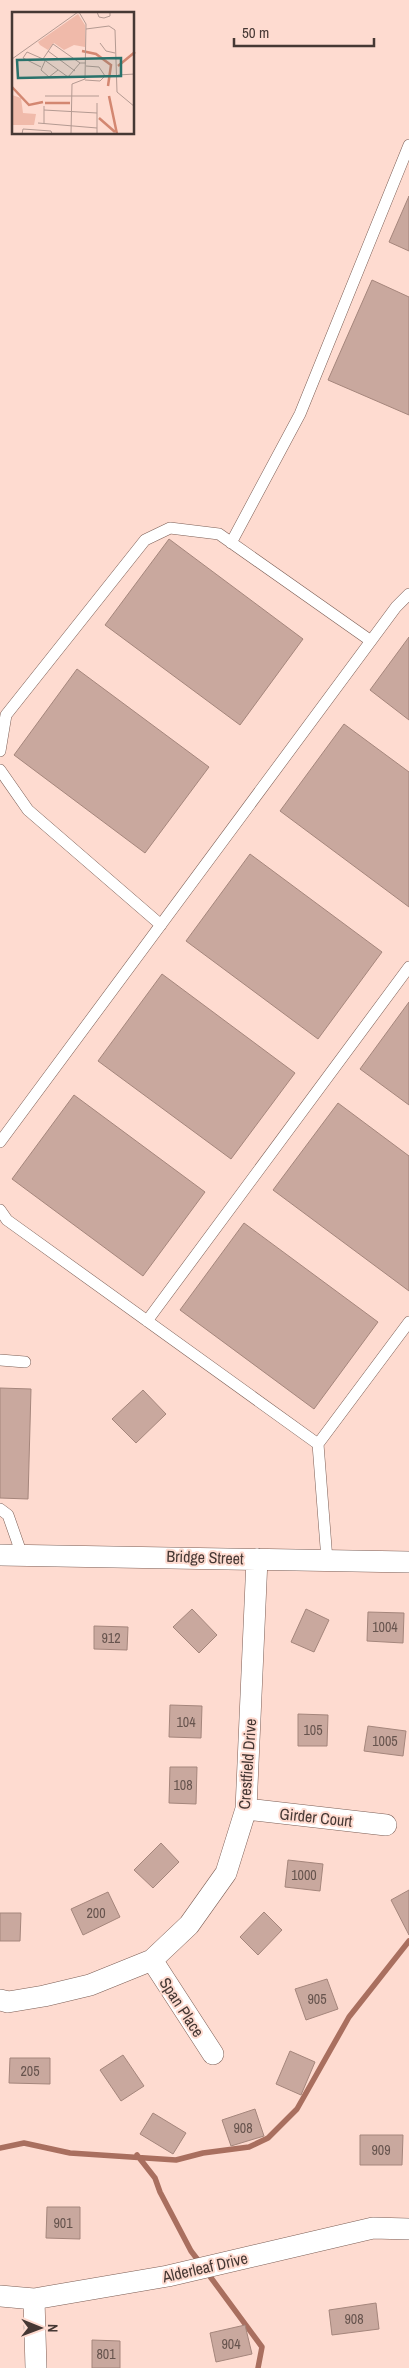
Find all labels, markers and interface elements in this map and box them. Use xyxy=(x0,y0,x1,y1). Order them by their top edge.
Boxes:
inset map xyxy=(12,12,135,135)
scale bar xyxy=(234,15,374,47)
text: 50 m xyxy=(242,22,269,43)
street label: Bridge Street xyxy=(166,1545,244,1569)
house number: 1004 xyxy=(372,1618,398,1636)
house number: 912 xyxy=(101,1629,121,1647)
house number: 104 xyxy=(176,1713,196,1731)
street label: Crestfield Drive xyxy=(233,1718,261,1810)
house number: 105 xyxy=(303,1721,323,1739)
house number: 1005 xyxy=(372,1732,398,1750)
house number: 108 xyxy=(173,1776,193,1794)
street label: Girder Court xyxy=(279,1802,354,1832)
house number: 1000 xyxy=(291,1866,317,1884)
house number: 200 xyxy=(86,1904,106,1922)
street label: Span Place xyxy=(154,1973,210,2041)
house number: 905 xyxy=(307,1990,327,2008)
house number: 205 xyxy=(20,2062,40,2080)
house number: 908 xyxy=(233,2119,253,2137)
house number: 909 xyxy=(371,2141,391,2159)
house number: 901 xyxy=(53,2214,73,2232)
street label: Alderleaf Drive xyxy=(159,2247,250,2288)
north arrow xyxy=(15,2303,65,2353)
house number: 908 xyxy=(344,2310,364,2328)
text: N xyxy=(44,2324,62,2333)
house number: 904 xyxy=(221,2335,241,2353)
house number: 801 xyxy=(96,2345,116,2363)

